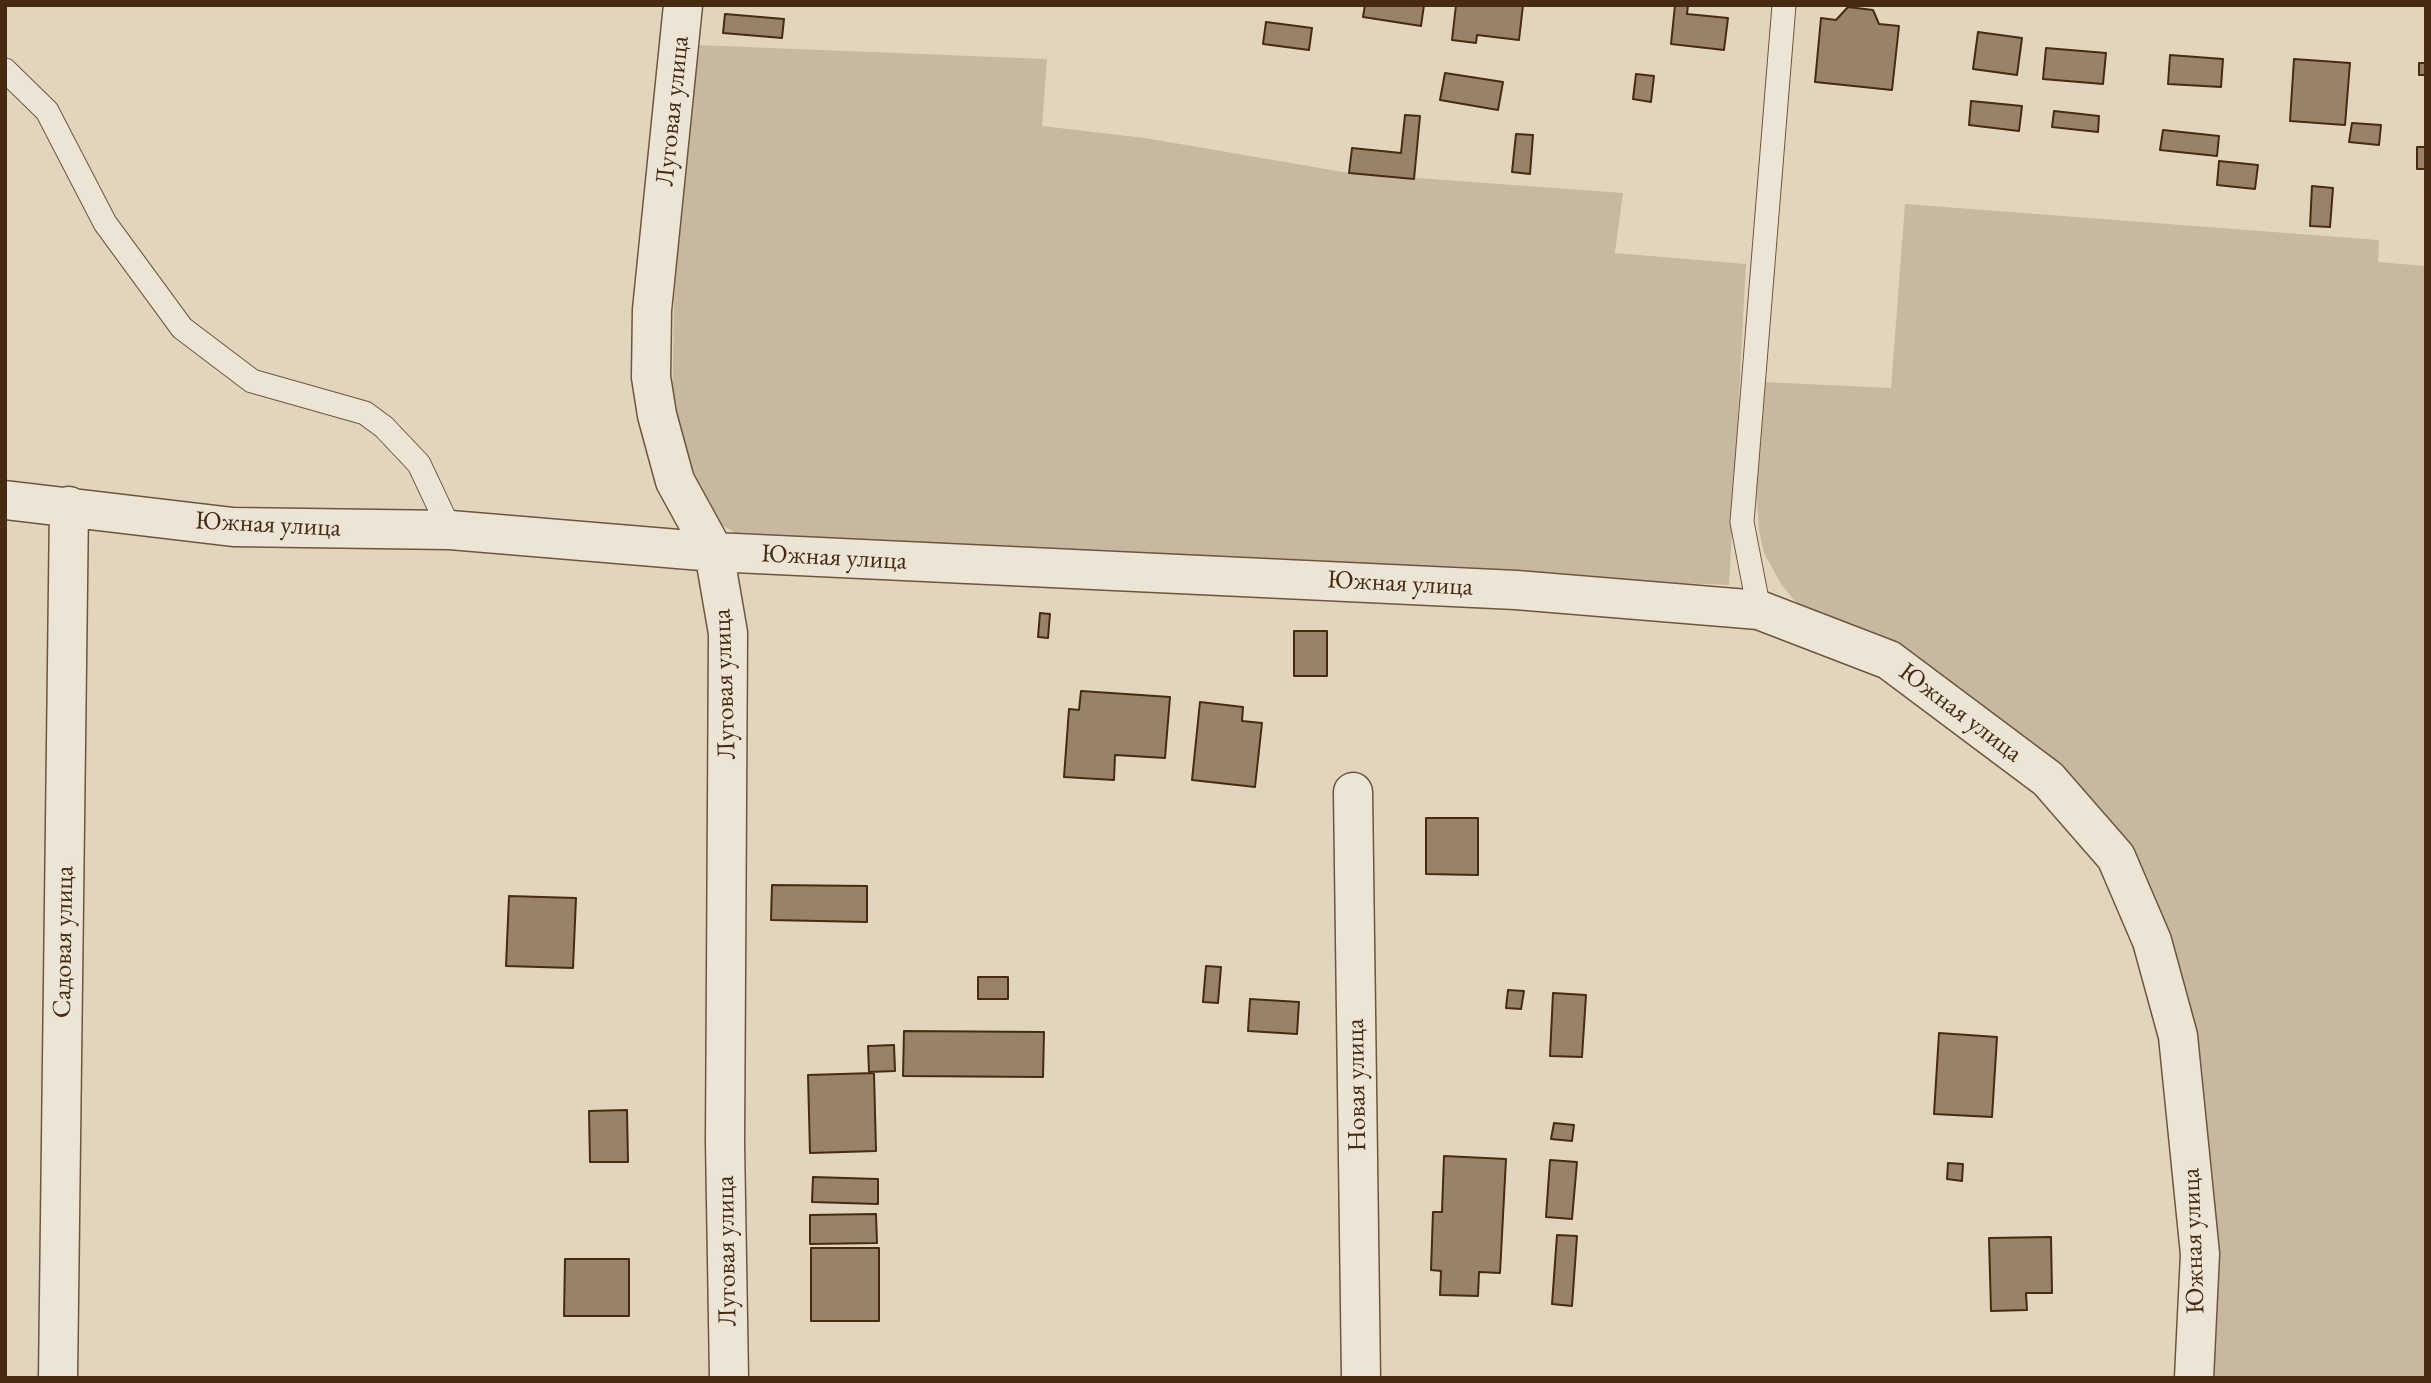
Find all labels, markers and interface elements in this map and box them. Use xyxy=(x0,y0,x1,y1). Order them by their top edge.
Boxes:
street label: Луговая улица xyxy=(650,34,696,188)
street label: Южная улица xyxy=(194,506,342,544)
street label: Южная улица xyxy=(760,539,908,577)
street label: Южная улица xyxy=(1326,565,1474,603)
street label: Луговая улица xyxy=(707,608,743,760)
street label: Южная улица xyxy=(1892,656,2028,770)
street label: Садовая улица xyxy=(47,866,81,1018)
street label: Новая улица xyxy=(1340,1018,1374,1152)
street label: Южная улица xyxy=(2176,1167,2212,1315)
street label: Луговая улица xyxy=(710,1175,744,1327)

